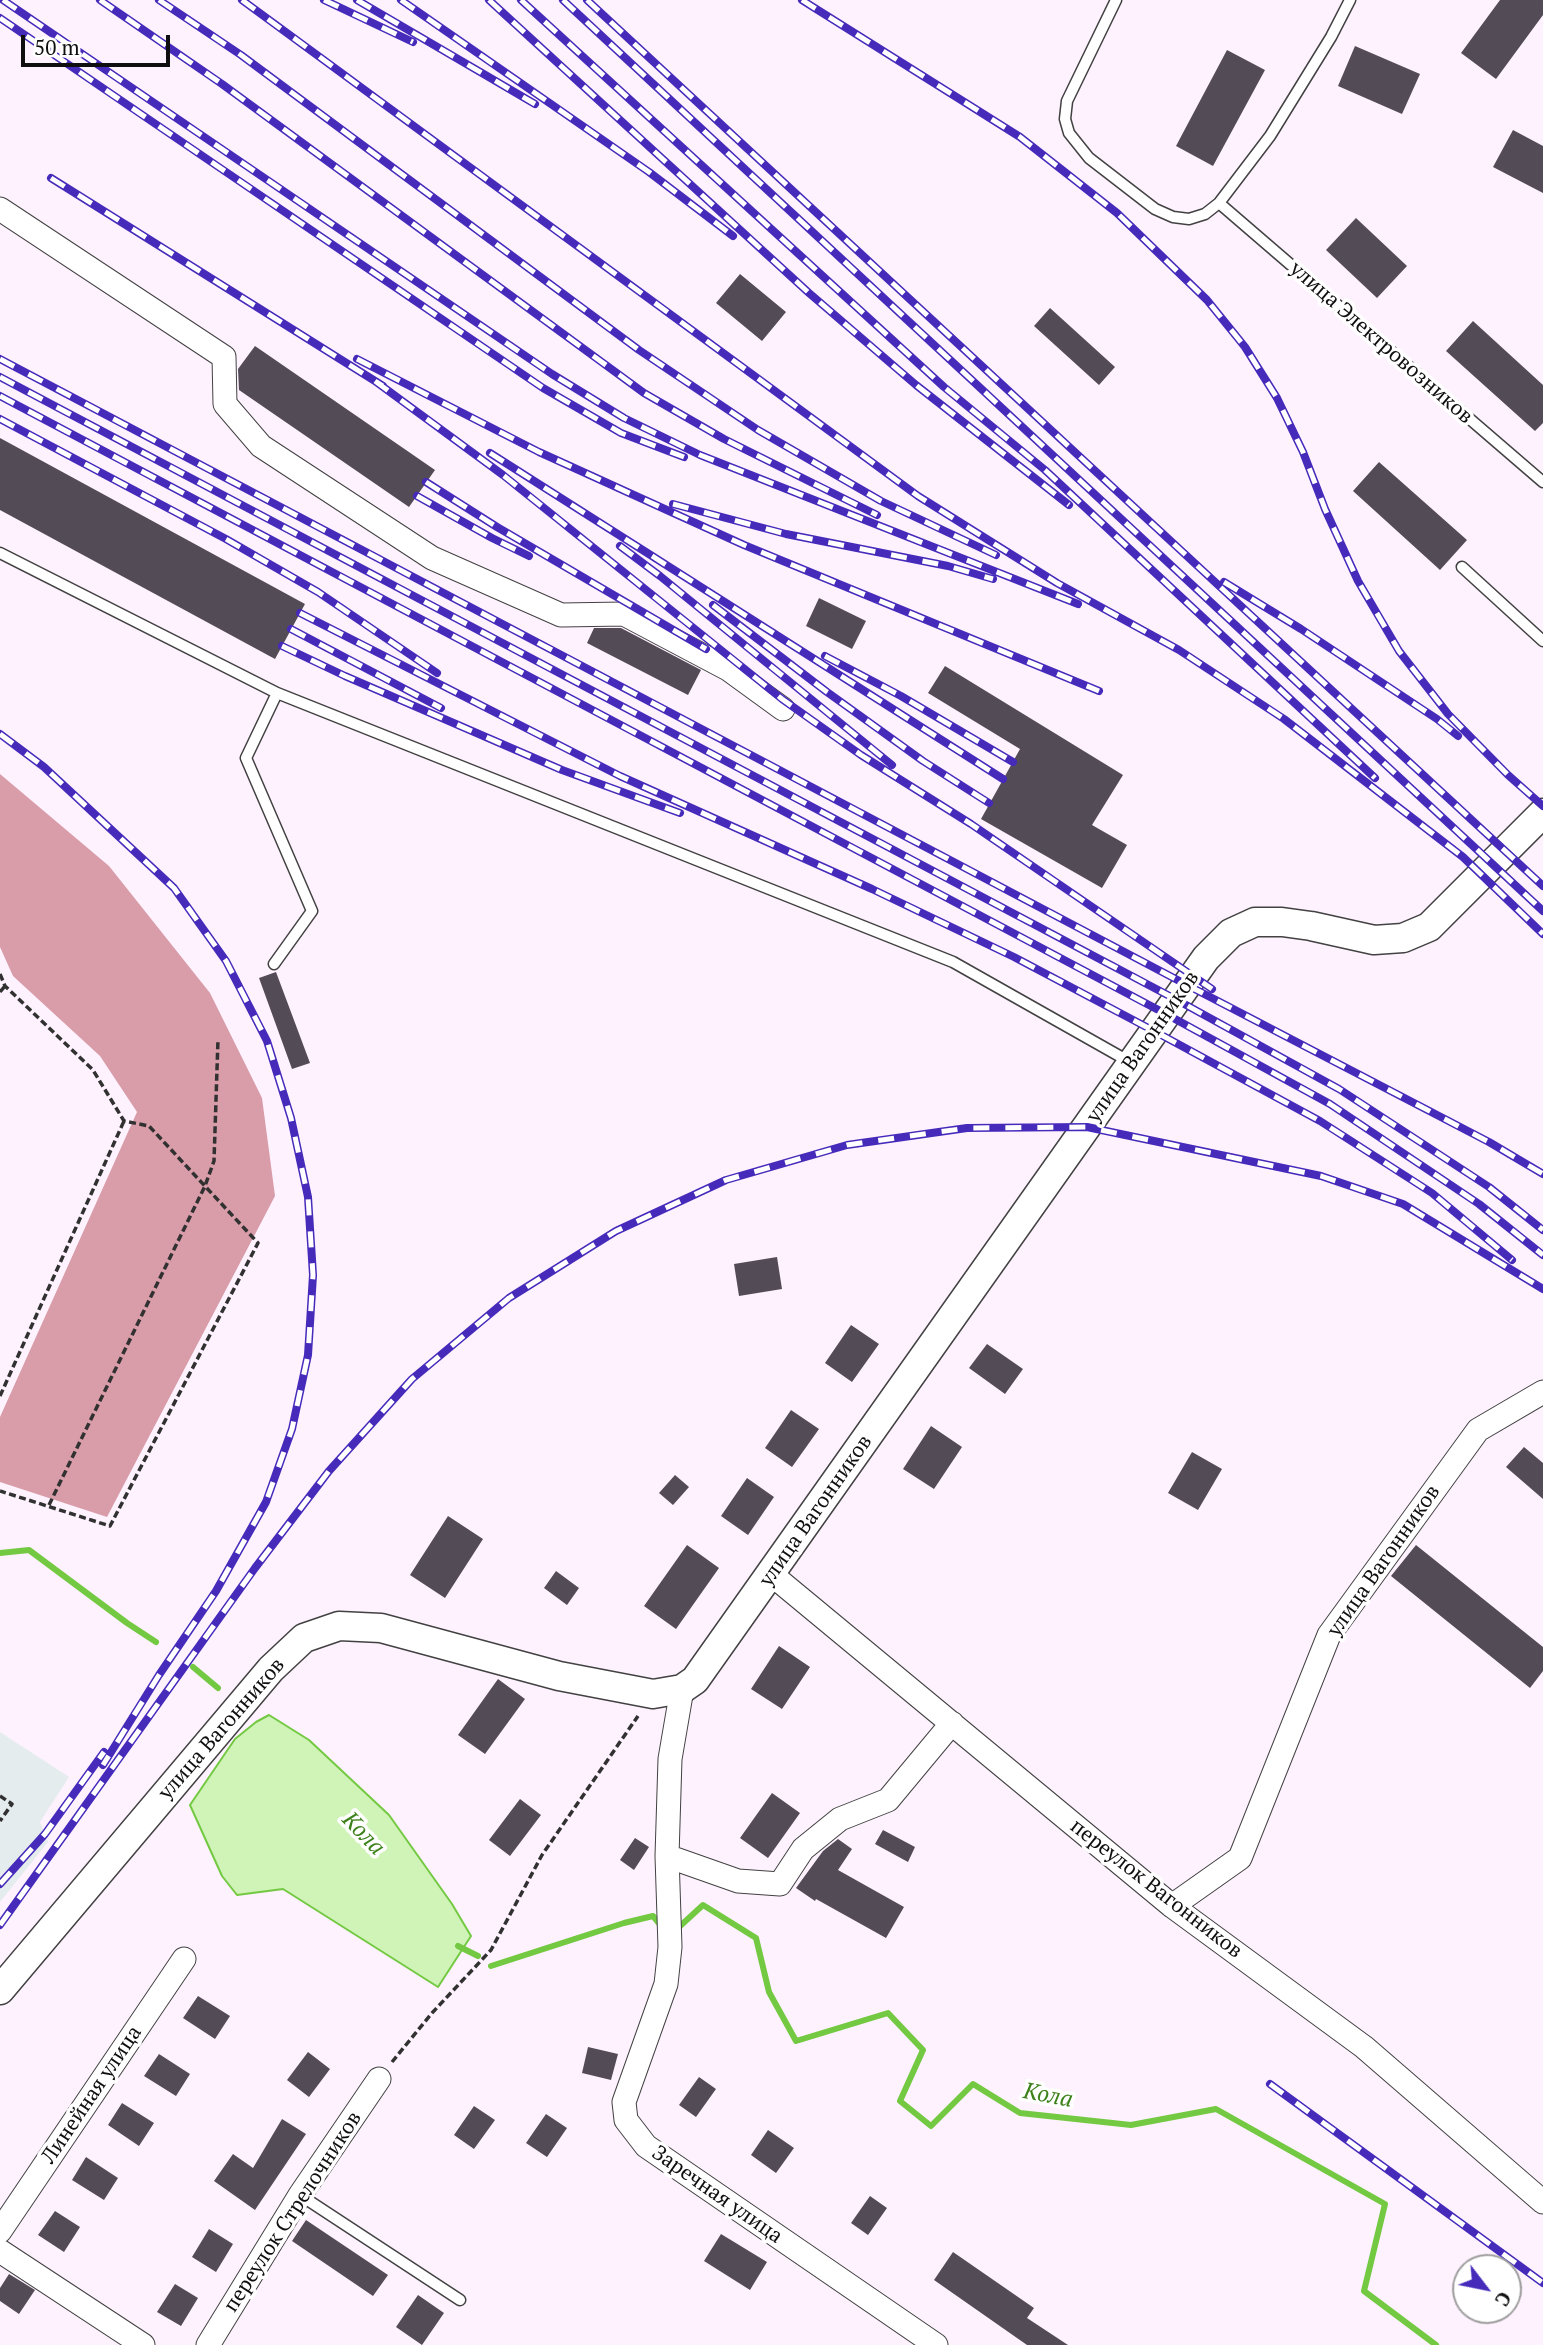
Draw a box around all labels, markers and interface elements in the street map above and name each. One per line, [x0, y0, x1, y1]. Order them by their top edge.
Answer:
scale bar [24, 21, 173, 65]
text: 50 m [34, 33, 80, 61]
street label: улица Электровозников [1284, 257, 1478, 429]
street label: улица Вагонников [1081, 966, 1205, 1128]
street label: улица Вагонников [754, 1430, 878, 1592]
street label: улица Вагонников [1322, 1480, 1446, 1642]
street label: улица Вагонников [154, 1653, 290, 1805]
water label: Кола [336, 1807, 390, 1861]
street label: переулок Вагонников [1065, 1814, 1247, 1964]
street label: Линейная улица [37, 2021, 147, 2169]
water label: Кола [1021, 2078, 1075, 2114]
street label: переулок Стрелочников [219, 2107, 367, 2317]
street label: Заречная улица [647, 2141, 787, 2249]
north arrow [1452, 2254, 1522, 2324]
text: С [1490, 2287, 1517, 2311]

